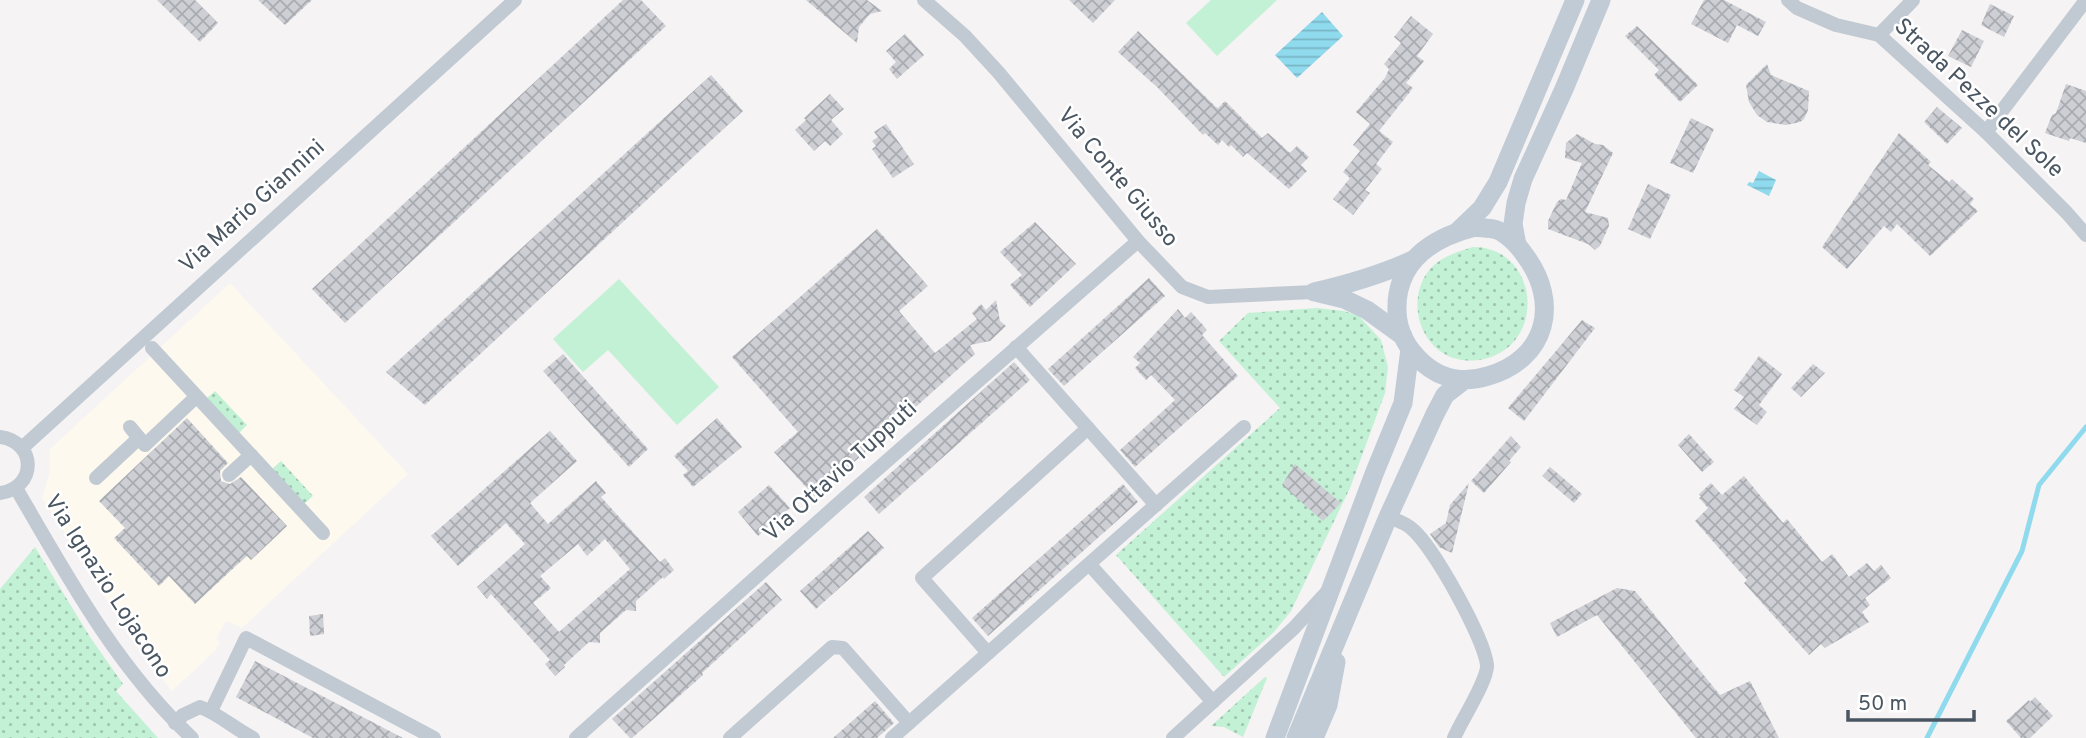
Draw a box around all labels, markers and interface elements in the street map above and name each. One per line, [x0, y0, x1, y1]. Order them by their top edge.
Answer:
street label: Strada Pezze del Sole [1887, 13, 2069, 185]
street label: Via Conte Giusso [1050, 102, 1184, 254]
street label: Via Mario Giannini [174, 134, 332, 280]
street label: Via Ottavio Tupputi [758, 395, 924, 549]
street label: Via Ignazio Lojacono [37, 490, 177, 684]
scale bar [1848, 678, 1974, 722]
text: 50 m [1858, 691, 1907, 718]

